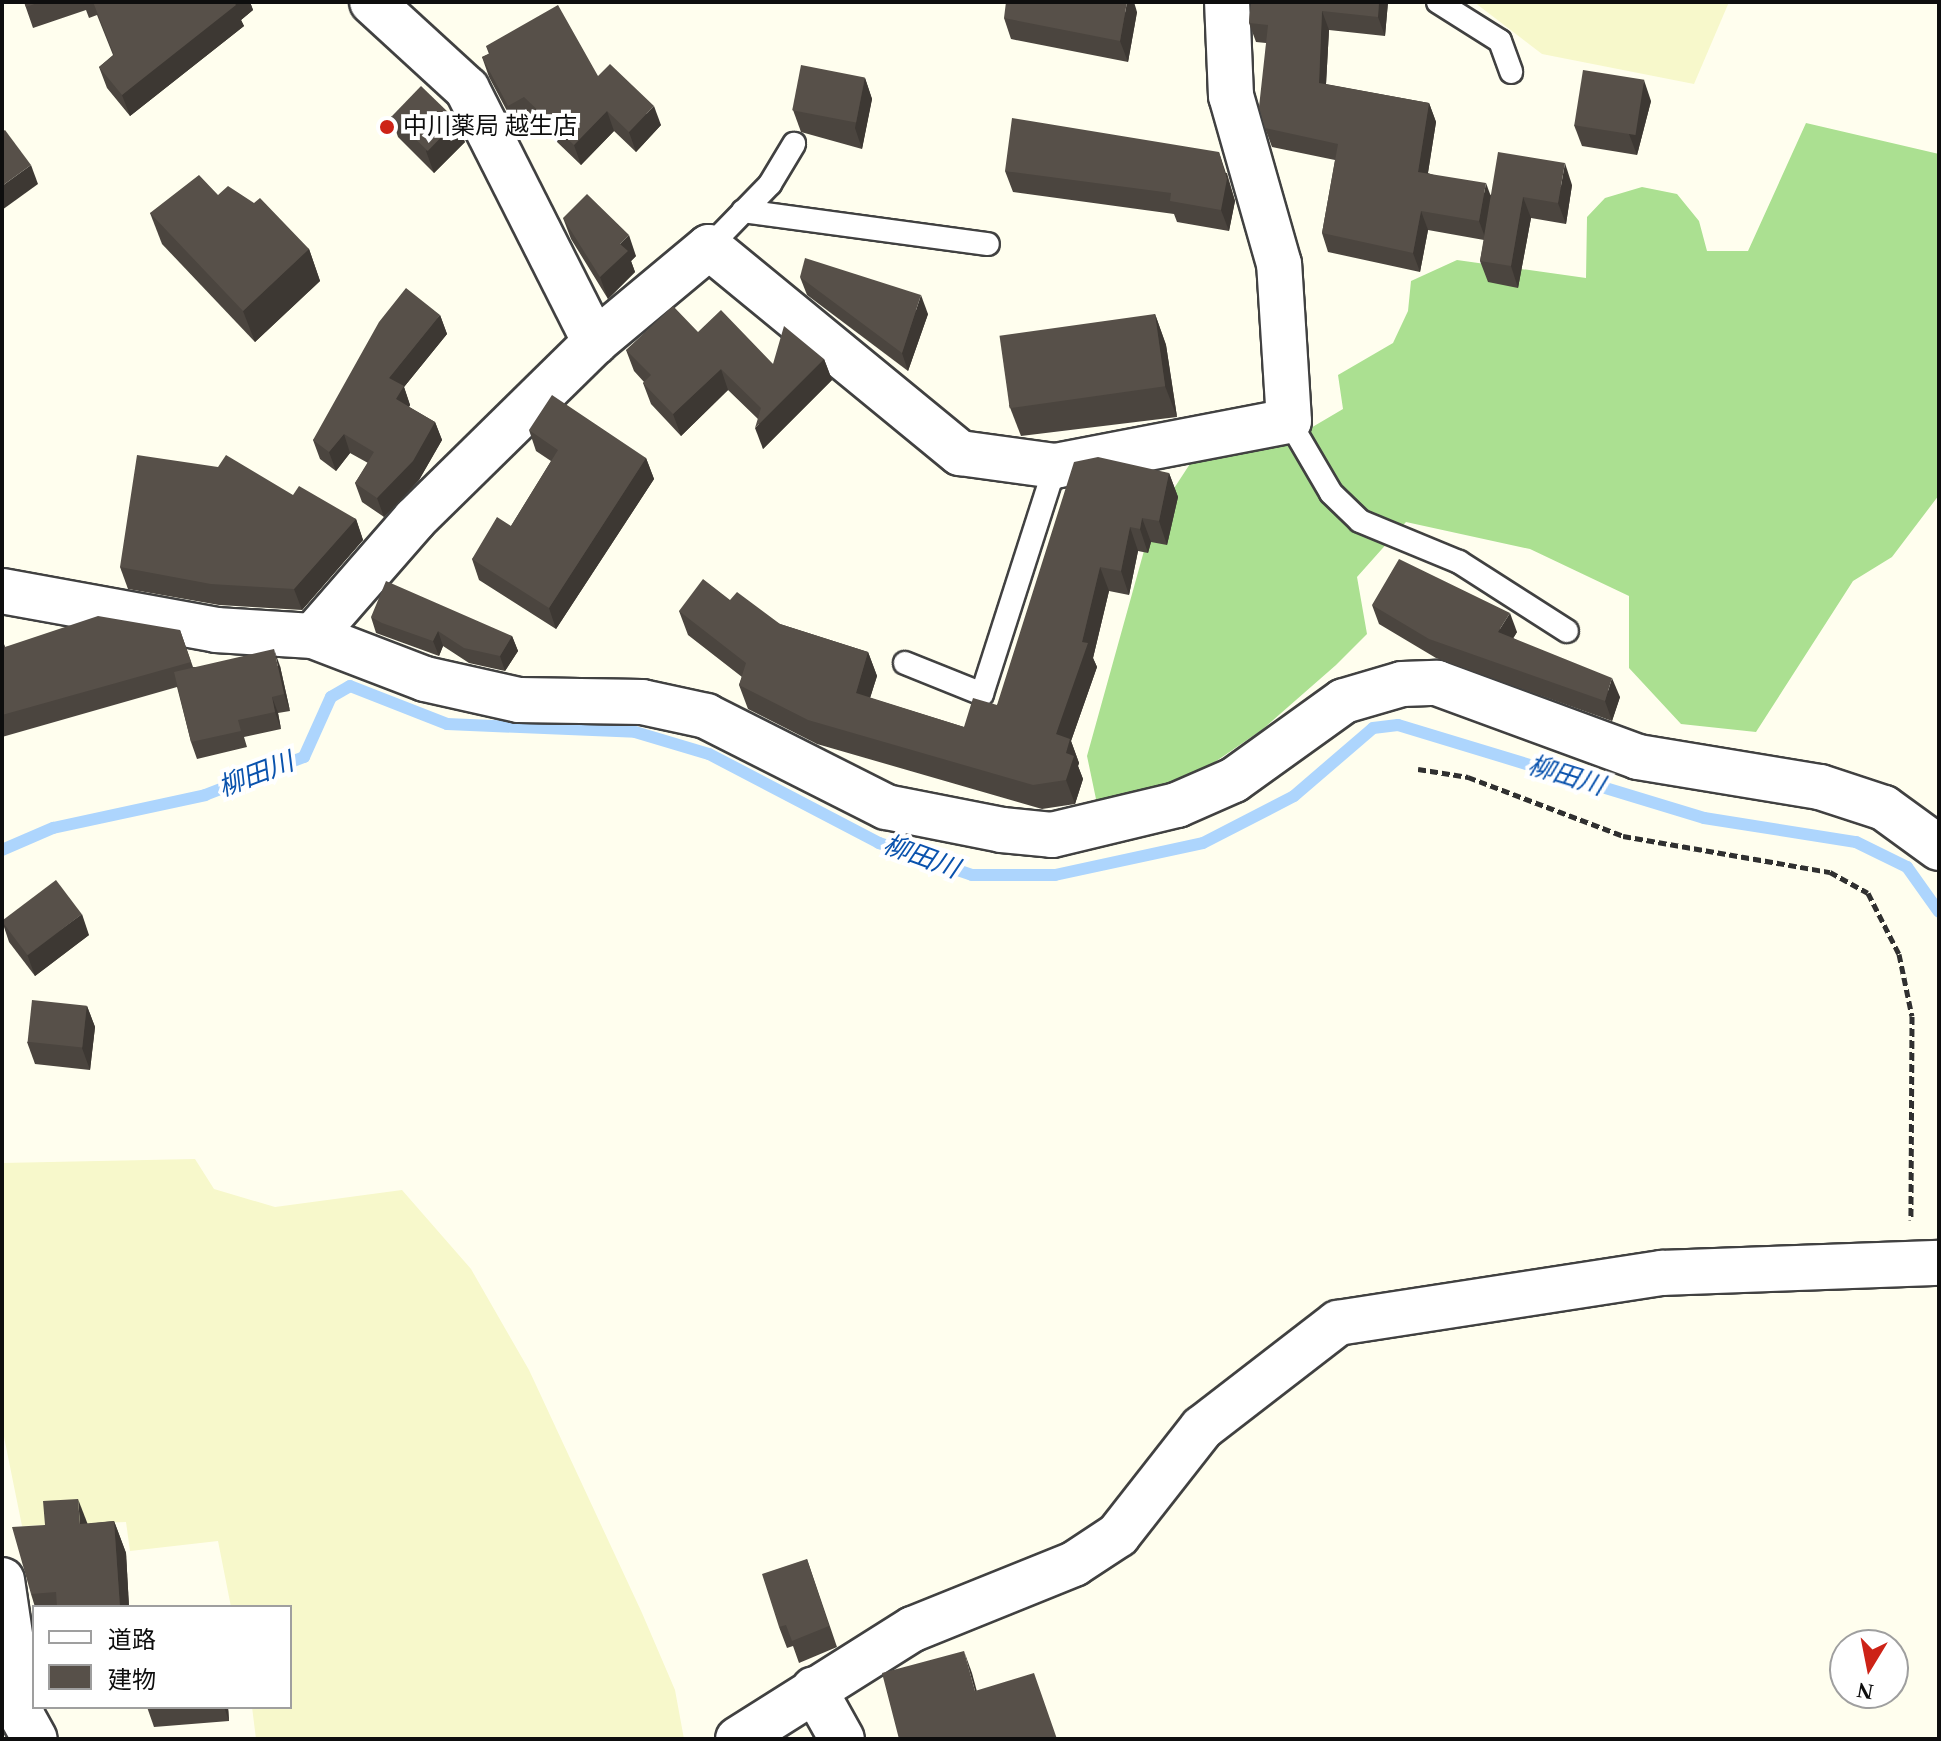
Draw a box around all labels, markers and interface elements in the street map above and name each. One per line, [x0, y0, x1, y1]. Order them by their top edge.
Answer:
place label: 中川薬局 越生店 [403, 113, 577, 141]
marker: 中川薬局 越生店 [378, 118, 396, 136]
water label: 柳田川 [214, 746, 298, 804]
water label: 柳田川 [1524, 750, 1608, 802]
water label: 柳田川 [879, 829, 963, 885]
legend [32, 1605, 292, 1709]
text: 道路 [108, 1627, 156, 1653]
north arrow [1829, 1629, 1909, 1709]
text: 建物 [108, 1667, 156, 1693]
text: N [1855, 1677, 1875, 1705]

